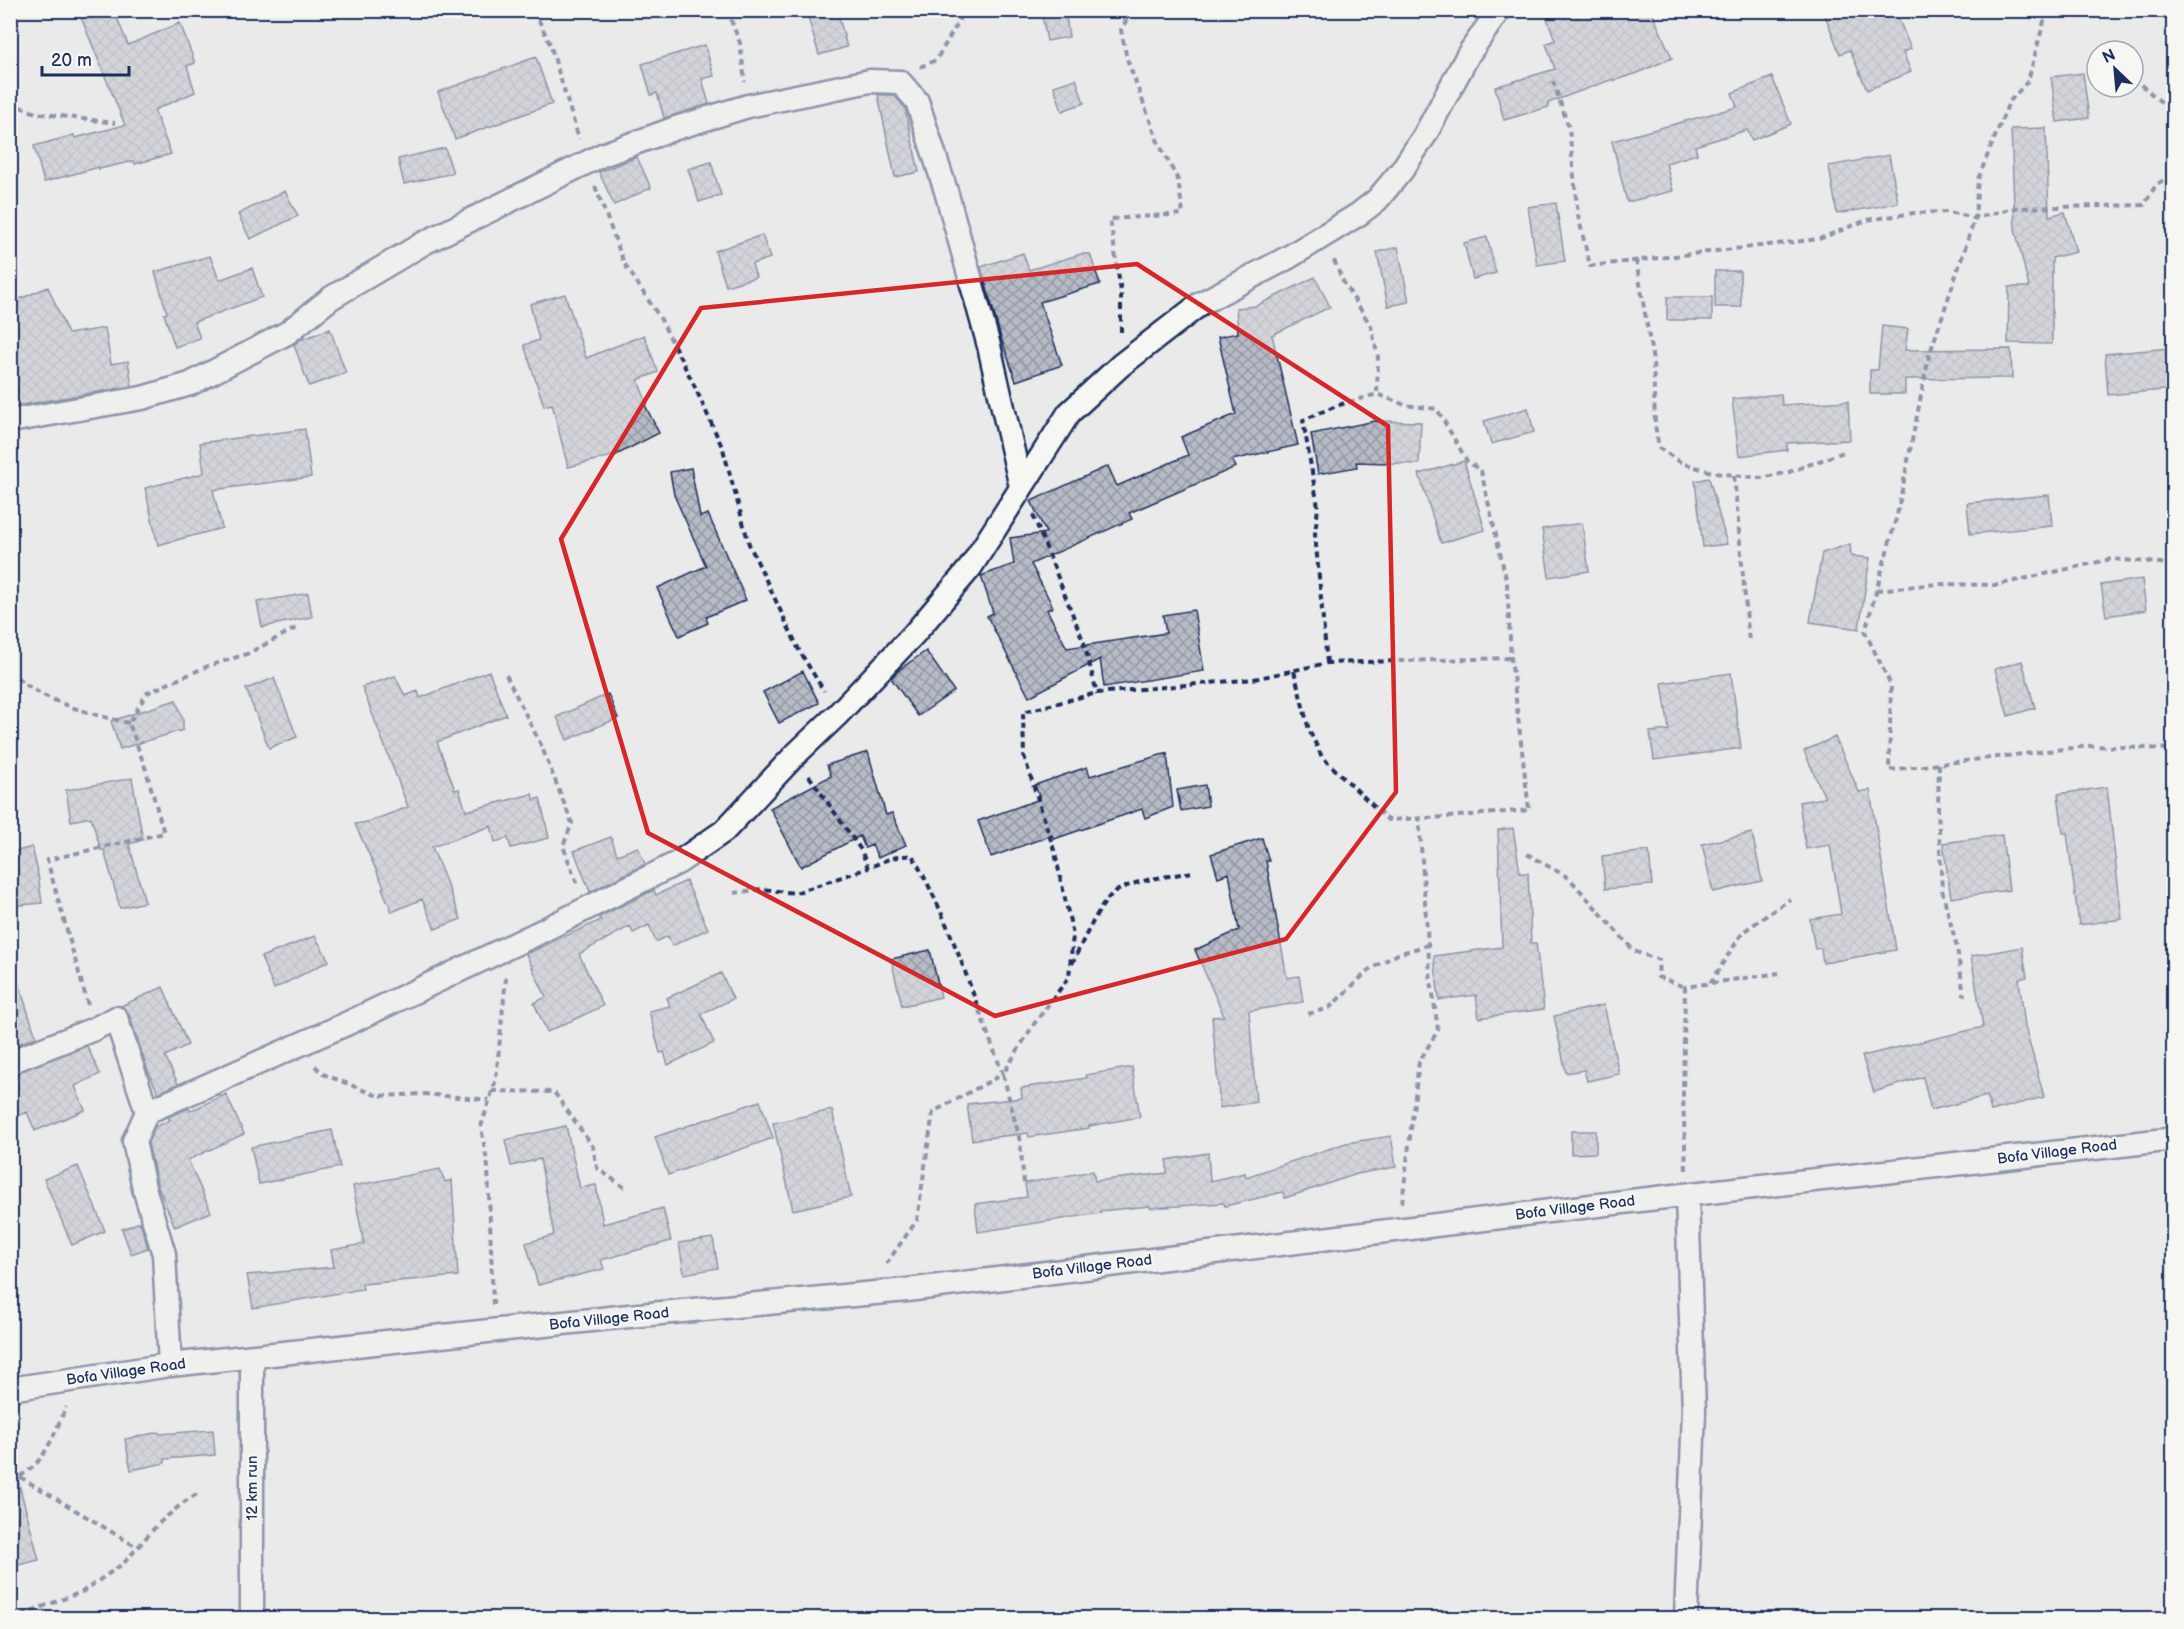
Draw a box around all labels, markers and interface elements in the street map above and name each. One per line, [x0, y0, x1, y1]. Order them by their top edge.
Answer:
scale bar [42, 39, 129, 77]
north arrow [2085, 39, 2145, 99]
text: N [2100, 46, 2119, 68]
text: 20 m [51, 50, 92, 71]
street label: Bofa Village Road [1996, 1135, 2118, 1169]
street label: Bofa Village Road [1514, 1191, 1636, 1225]
street label: Bofa Village Road [1031, 1250, 1153, 1284]
street label: Bofa Village Road [548, 1303, 670, 1335]
street label: Bofa Village Road [65, 1354, 187, 1390]
street label: 12 km run [243, 1456, 262, 1520]

